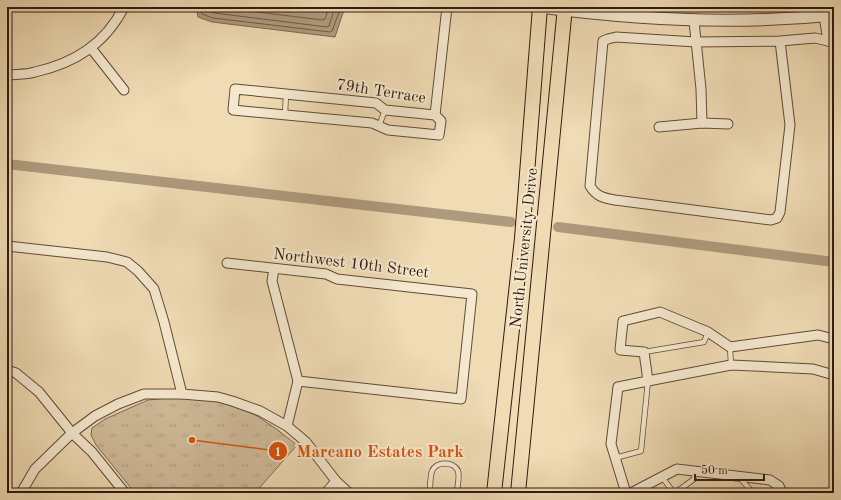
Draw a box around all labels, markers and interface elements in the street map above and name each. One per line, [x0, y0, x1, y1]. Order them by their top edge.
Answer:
street label: 79th Terrace [335, 77, 427, 107]
street label: North University Drive [509, 167, 541, 329]
street label: Northwest 10th Street [272, 246, 430, 282]
callout: Marcano Estates Park [268, 437, 471, 466]
text: Marcano Estates Park [296, 444, 464, 461]
text: 1 [275, 447, 281, 459]
scale bar [695, 456, 764, 482]
text: 50 m [701, 464, 728, 477]

